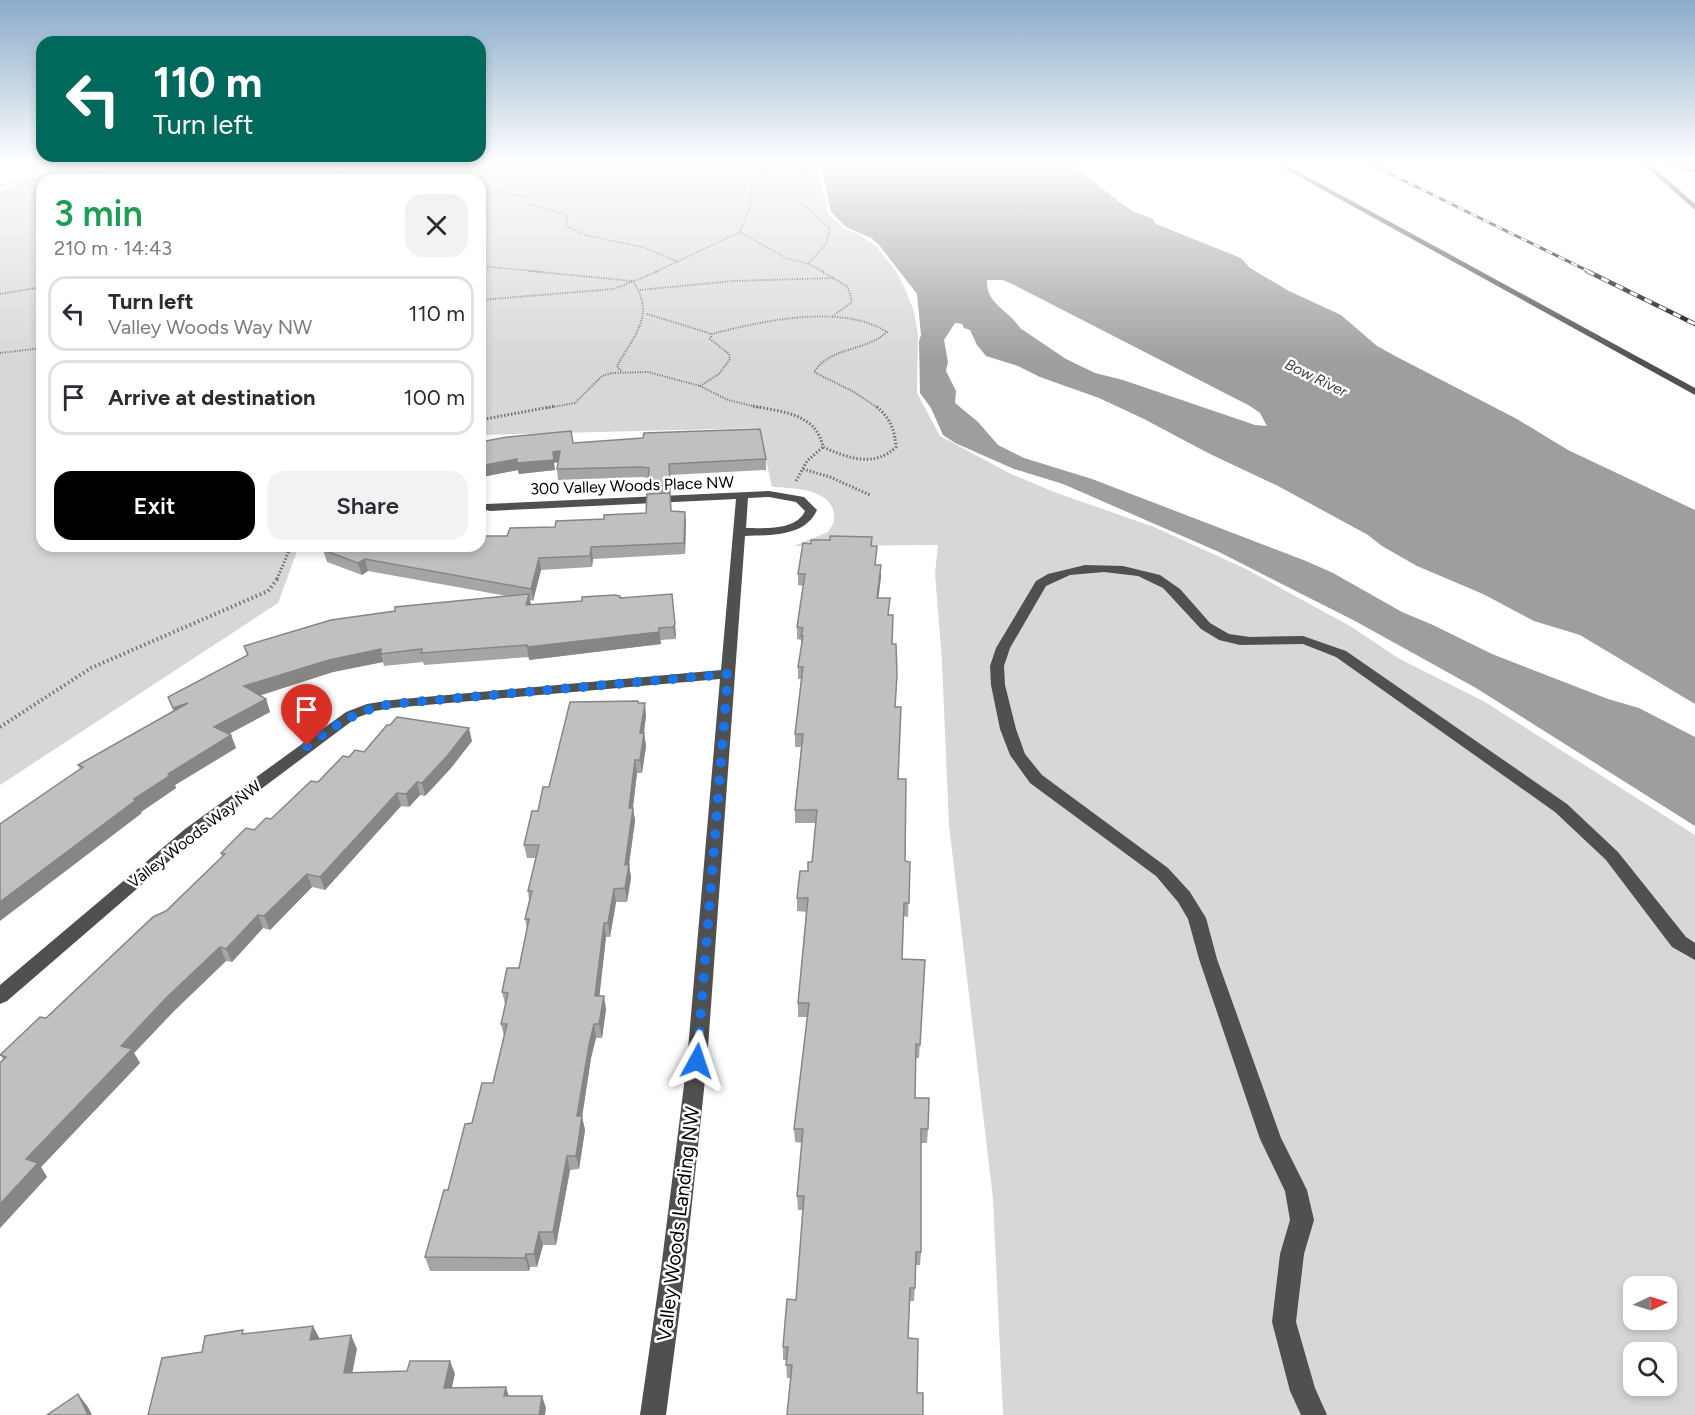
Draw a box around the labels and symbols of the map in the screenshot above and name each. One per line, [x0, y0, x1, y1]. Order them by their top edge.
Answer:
water label: Bow River [1282, 355, 1351, 401]
street label: 300 Valley Woods Place NW [530, 472, 735, 499]
pin [281, 684, 332, 746]
street label: Valley Woods Way NW [124, 776, 265, 892]
position arrow [665, 1029, 729, 1093]
street label: Valley Woods Landing NW [652, 1105, 704, 1343]
north arrow [1623, 1276, 1677, 1330]

